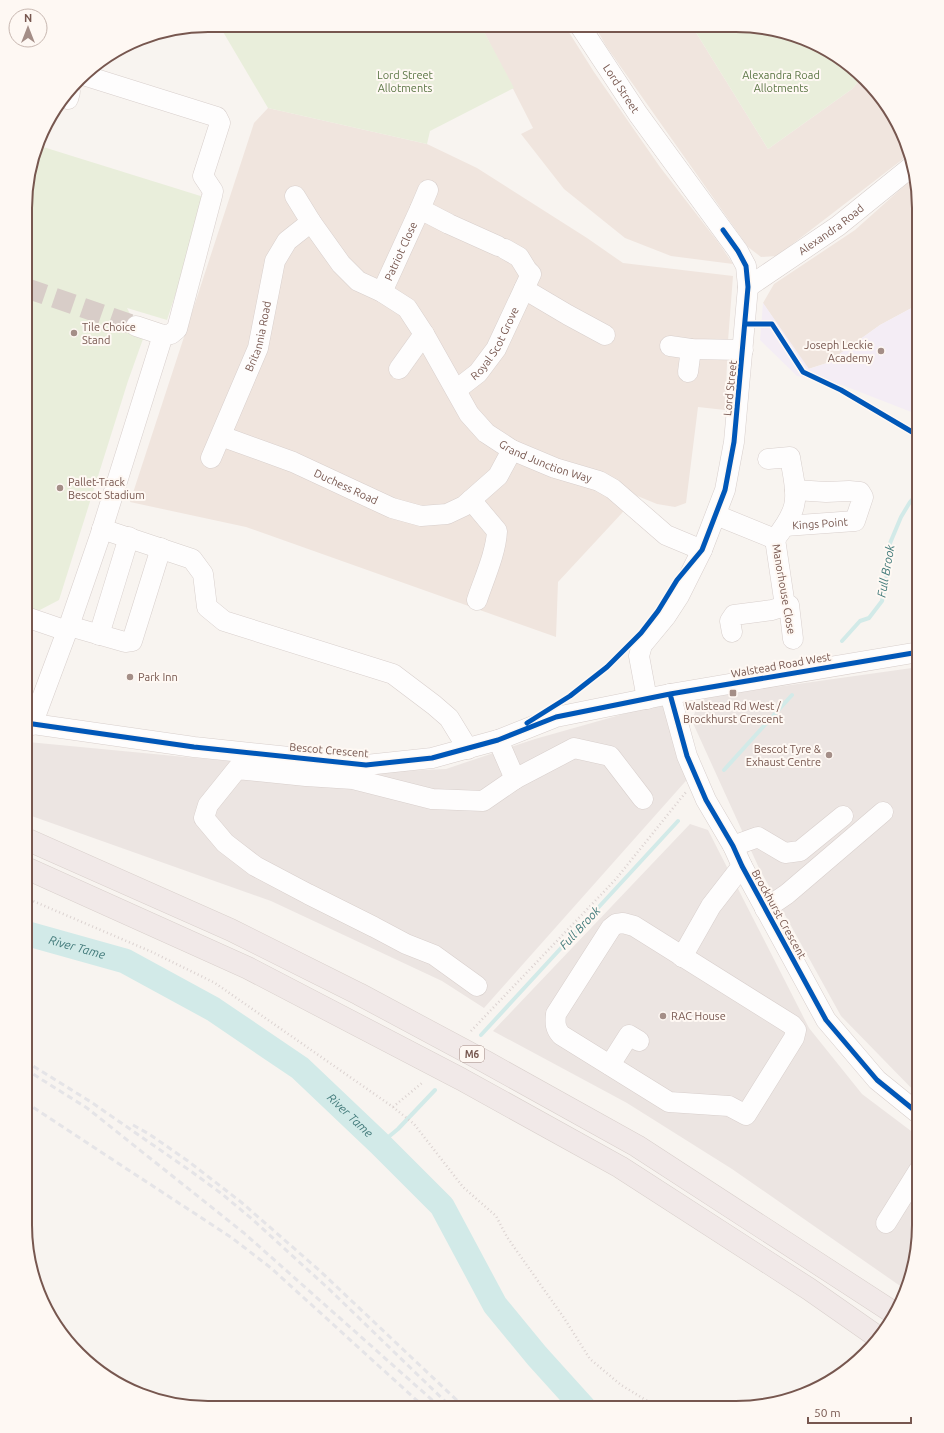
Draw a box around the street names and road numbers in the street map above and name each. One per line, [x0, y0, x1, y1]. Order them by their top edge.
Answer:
street label: Lord Street [601, 62, 642, 116]
street label: Alexandra Road [796, 202, 866, 257]
street label: Patriot Close [382, 220, 419, 282]
street label: Britannia Road [243, 300, 273, 373]
street label: Royal Scot Grove [469, 305, 521, 382]
street label: Lord Street [721, 359, 739, 416]
street label: Grand Junction Way [497, 437, 594, 485]
street label: Duchess Road [312, 467, 380, 507]
street label: Kings Point [792, 515, 849, 531]
street label: Manorhouse Close [770, 543, 798, 635]
street label: Walstead Road West [730, 650, 833, 680]
street label: Bescot Crescent [289, 741, 370, 760]
street label: Brockhurst Crescent [749, 867, 809, 961]
road number: M6 [460, 1046, 484, 1062]

